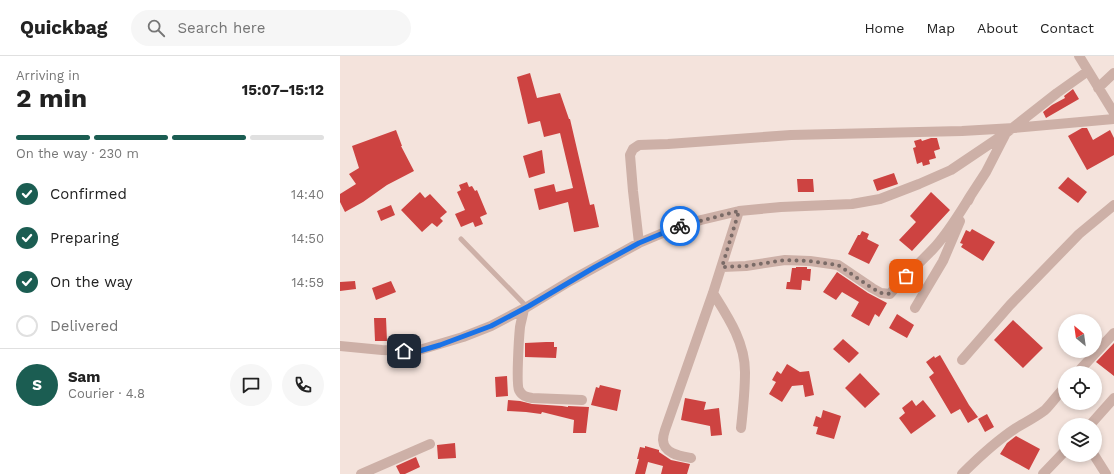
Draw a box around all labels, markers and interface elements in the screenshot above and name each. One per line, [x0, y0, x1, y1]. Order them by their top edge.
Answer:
search box [131, 10, 411, 46]
text: Quickbag [20, 16, 107, 39]
icon: search [145, 17, 167, 39]
text: Search here [177, 19, 265, 37]
text: Home [864, 20, 904, 36]
text: Map [926, 20, 955, 36]
text: About [977, 20, 1018, 36]
text: Contact [1040, 20, 1094, 36]
text: Arriving in [16, 68, 80, 83]
text: 15:07–15:12 [242, 81, 324, 99]
text: 2 min [16, 83, 87, 113]
text: On the way · 230 m [16, 146, 139, 161]
icon: check [16, 183, 38, 205]
text: Confirmed [50, 185, 127, 203]
text: 14:40 [291, 187, 324, 202]
courier [660, 206, 700, 246]
icon: bike [669, 215, 691, 237]
icon: check [16, 227, 38, 249]
text: Preparing [50, 229, 119, 247]
text: 14:50 [291, 231, 324, 246]
pin [889, 259, 923, 293]
icon: bag [895, 265, 917, 287]
icon: check [16, 271, 38, 293]
text: On the way [50, 273, 132, 291]
text: 14:59 [292, 275, 324, 290]
north arrow [1058, 314, 1102, 358]
map controls [1058, 314, 1102, 462]
text: Delivered [50, 317, 118, 335]
pin [387, 334, 421, 368]
icon: home [393, 340, 415, 362]
button: chat [230, 364, 272, 406]
button: phone [282, 364, 324, 406]
button: locate [1058, 366, 1102, 410]
text: Sam [68, 368, 100, 386]
text: S [32, 376, 42, 394]
text: Courier · 4.8 [68, 386, 145, 401]
button: layers [1058, 418, 1102, 462]

